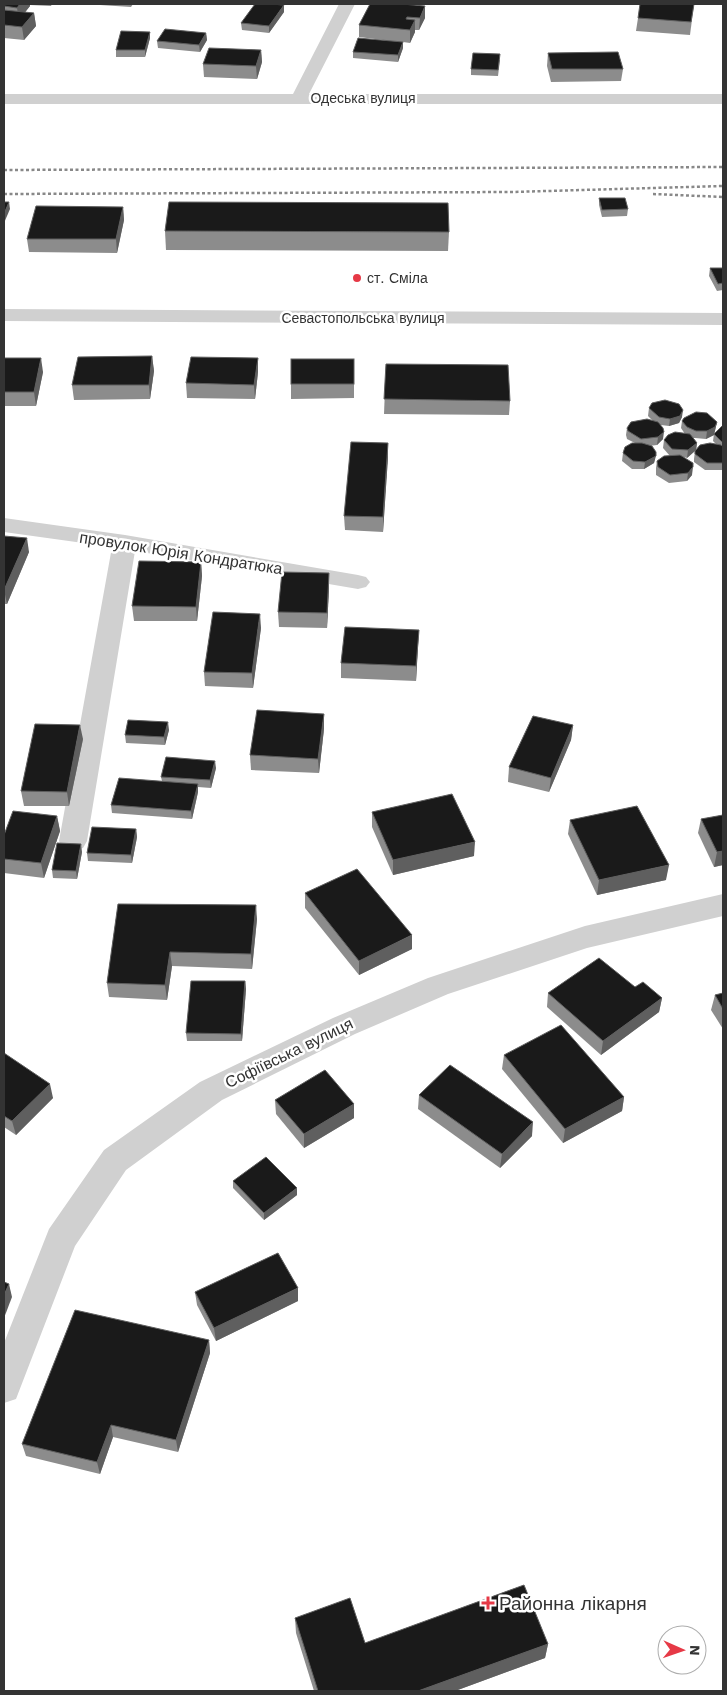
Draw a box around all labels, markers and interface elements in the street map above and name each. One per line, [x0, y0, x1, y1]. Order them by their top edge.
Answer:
street label: Одеська вулиця [310, 90, 416, 106]
place label: ст. Сміла [367, 270, 428, 286]
marker: ст. Сміла [351, 272, 363, 284]
street label: Севастопольська вулиця [281, 310, 445, 326]
street label: провулок Юрія Кондратюка [78, 528, 284, 578]
street label: Софіївська вулиця [222, 1014, 356, 1092]
place label: Районна лікарня [499, 1592, 647, 1615]
marker: Районна лікарня [481, 1596, 495, 1610]
north arrow [657, 1625, 707, 1675]
text: N [687, 1645, 703, 1656]

